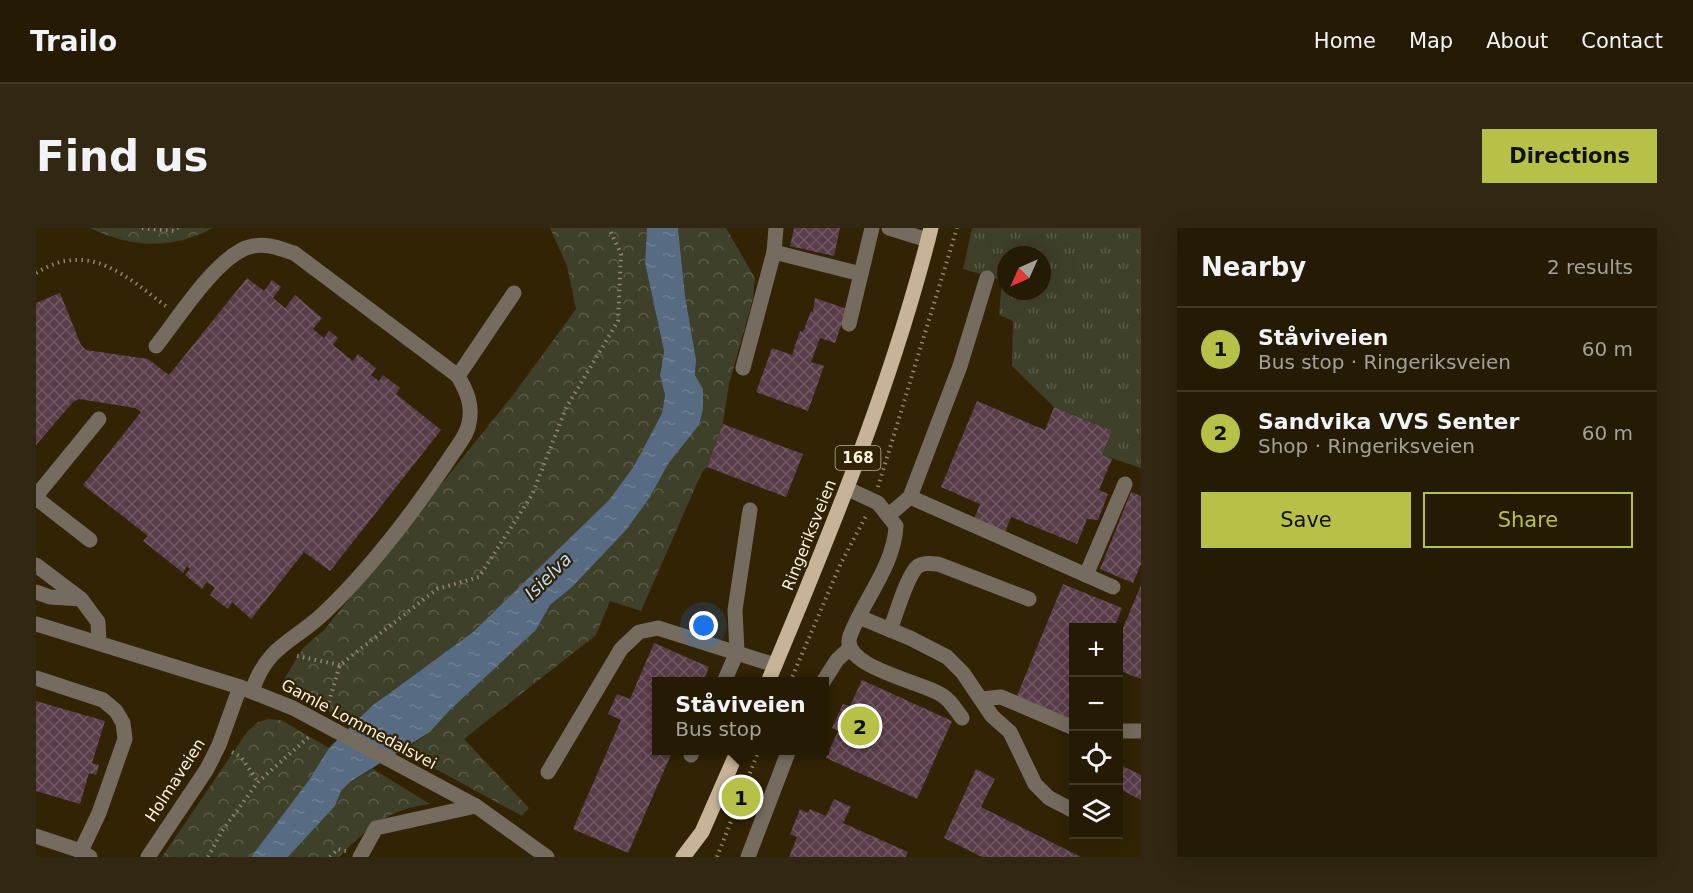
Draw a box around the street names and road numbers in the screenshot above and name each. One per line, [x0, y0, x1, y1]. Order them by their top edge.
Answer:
road number: 168 [836, 446, 880, 470]
street label: Ringeriksveien [778, 477, 840, 593]
street label: Gamle Lommedalsvei [278, 675, 440, 773]
street label: Holmaveien [141, 735, 209, 825]

